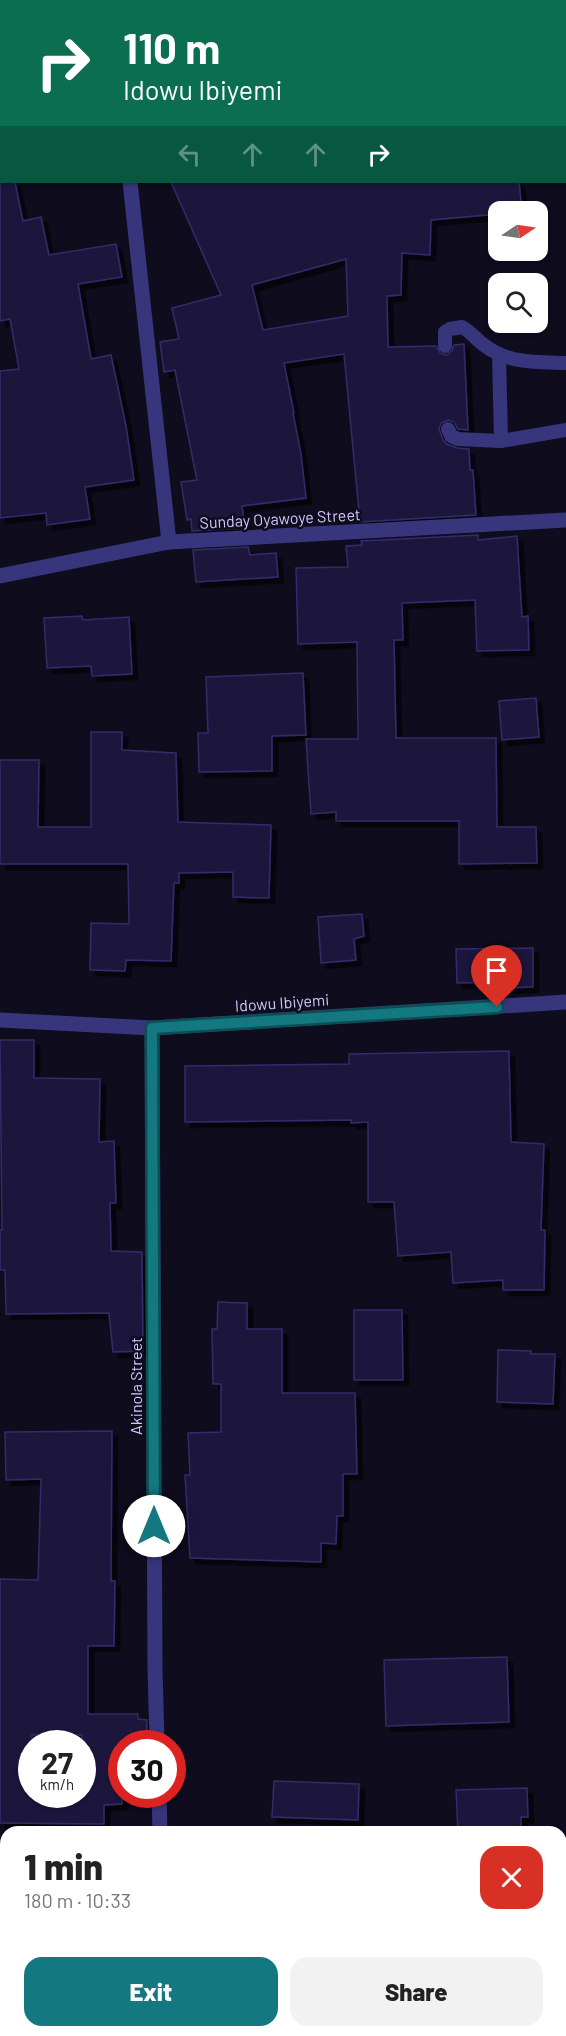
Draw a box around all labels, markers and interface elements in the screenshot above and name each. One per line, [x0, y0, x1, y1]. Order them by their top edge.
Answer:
text: 110 m [123, 22, 220, 72]
icon: right [24, 24, 102, 102]
text: Idowu Ibiyemi [123, 73, 282, 105]
icon: left [173, 138, 206, 171]
icon: ahead [236, 138, 269, 171]
icon: ahead [299, 138, 332, 171]
icon: right [362, 138, 395, 171]
north arrow [488, 201, 548, 261]
map controls [488, 201, 548, 333]
button: search [488, 273, 548, 333]
street label: Sunday Oyawoye Street [199, 504, 361, 532]
pin [471, 945, 522, 1007]
icon: arrive [480, 954, 513, 987]
street label: Idowu Ibiyemi [234, 989, 330, 1015]
street label: Akinola Street [126, 1337, 145, 1435]
position arrow [122, 1494, 186, 1558]
speed limit sign: 30 [108, 1730, 186, 1808]
text: 27 [41, 1744, 73, 1780]
text: km/h [40, 1775, 74, 1793]
text: 1 min [24, 1844, 103, 1887]
button: close [480, 1846, 543, 1909]
text: 180 m · 10:33 [24, 1888, 131, 1912]
button: Exit [24, 1957, 278, 2026]
button: Share [290, 1957, 543, 2026]

